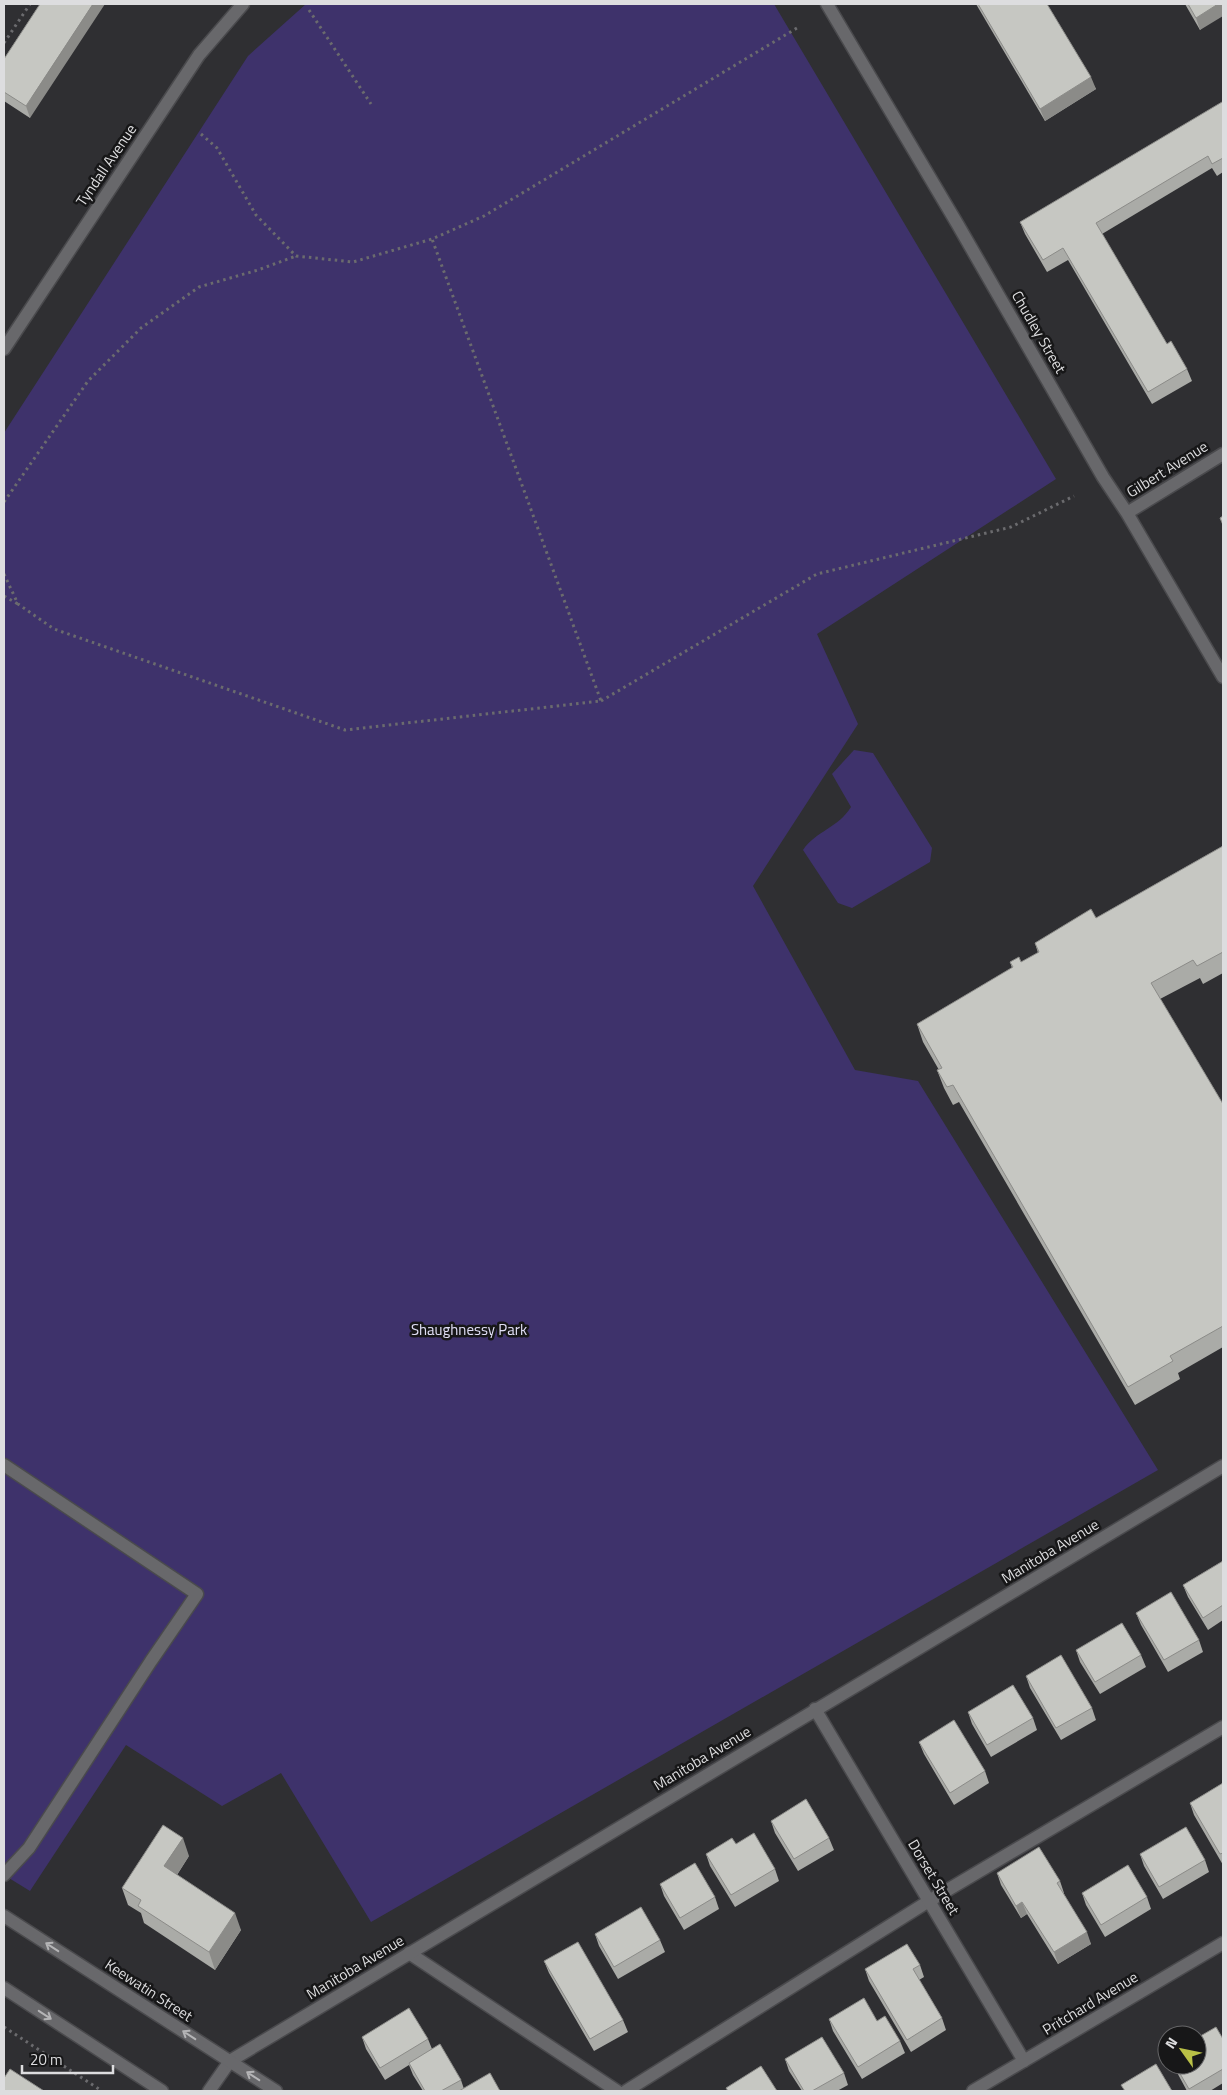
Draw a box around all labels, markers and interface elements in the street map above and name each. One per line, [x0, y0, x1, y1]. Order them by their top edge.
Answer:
street label: Tyndall Avenue [70, 119, 142, 211]
street label: Chudley Street [1006, 286, 1072, 378]
street label: Gilbert Avenue [1122, 435, 1212, 503]
park label: Shaughnessy Park [411, 1318, 527, 1341]
street label: Manitoba Avenue [997, 1513, 1103, 1589]
street label: Manitoba Avenue [649, 1720, 755, 1796]
street label: Dorset Street [902, 1835, 966, 1920]
street label: Manitoba Avenue [302, 1929, 408, 2005]
one-way arrow [45, 1941, 59, 1952]
street label: Keewatin Street [100, 1953, 198, 2027]
street label: Pritchard Avenue [1038, 1965, 1142, 2041]
one-way arrow [37, 2010, 51, 2020]
north arrow [1157, 2025, 1207, 2075]
one-way arrow [182, 2030, 196, 2040]
text: N [1159, 2033, 1182, 2052]
scale bar [22, 2042, 114, 2074]
text: 20 m [30, 2048, 63, 2071]
one-way arrow [246, 2071, 260, 2081]

